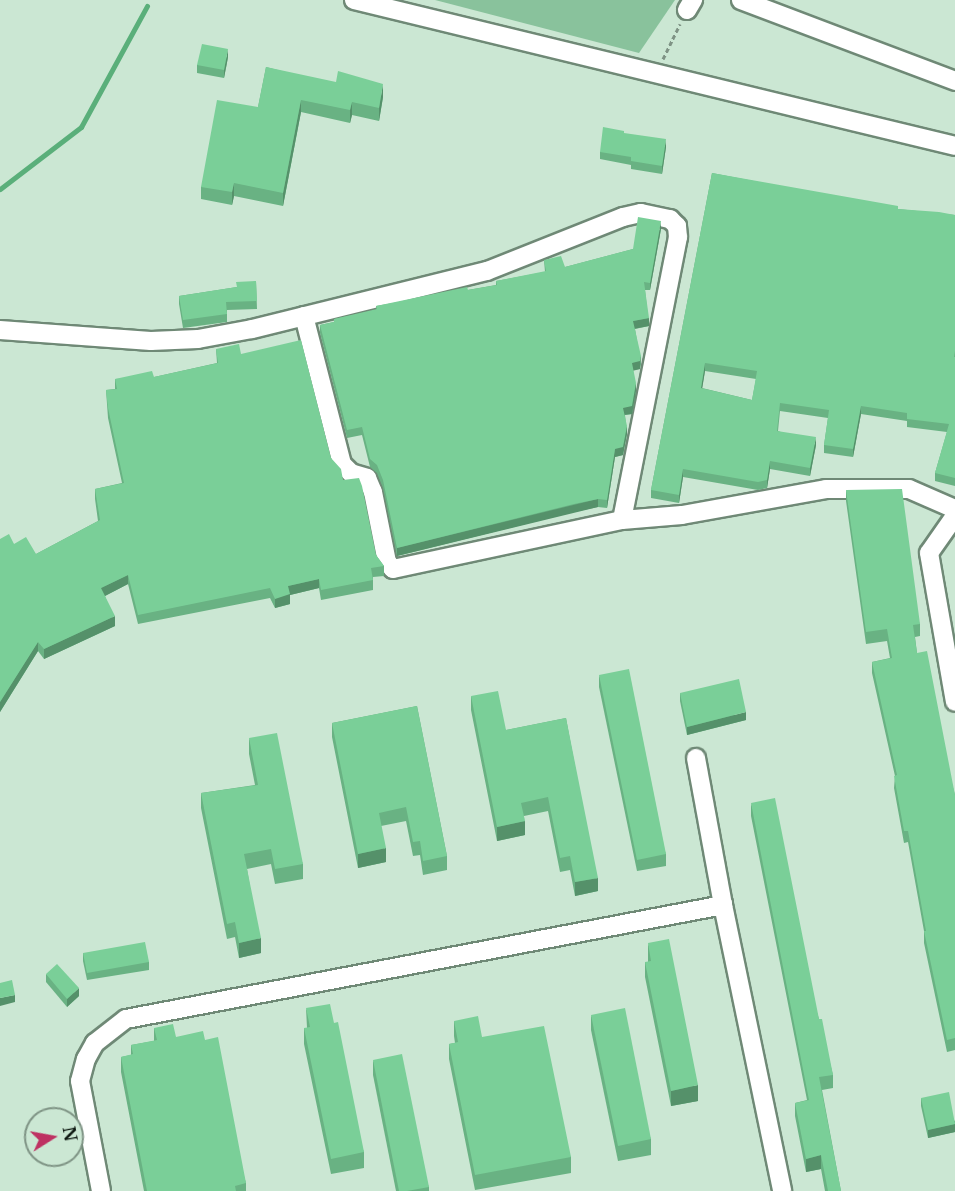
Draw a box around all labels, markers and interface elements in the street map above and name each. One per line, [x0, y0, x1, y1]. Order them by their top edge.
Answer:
north arrow [24, 1107, 84, 1167]
text: N [58, 1125, 81, 1143]

